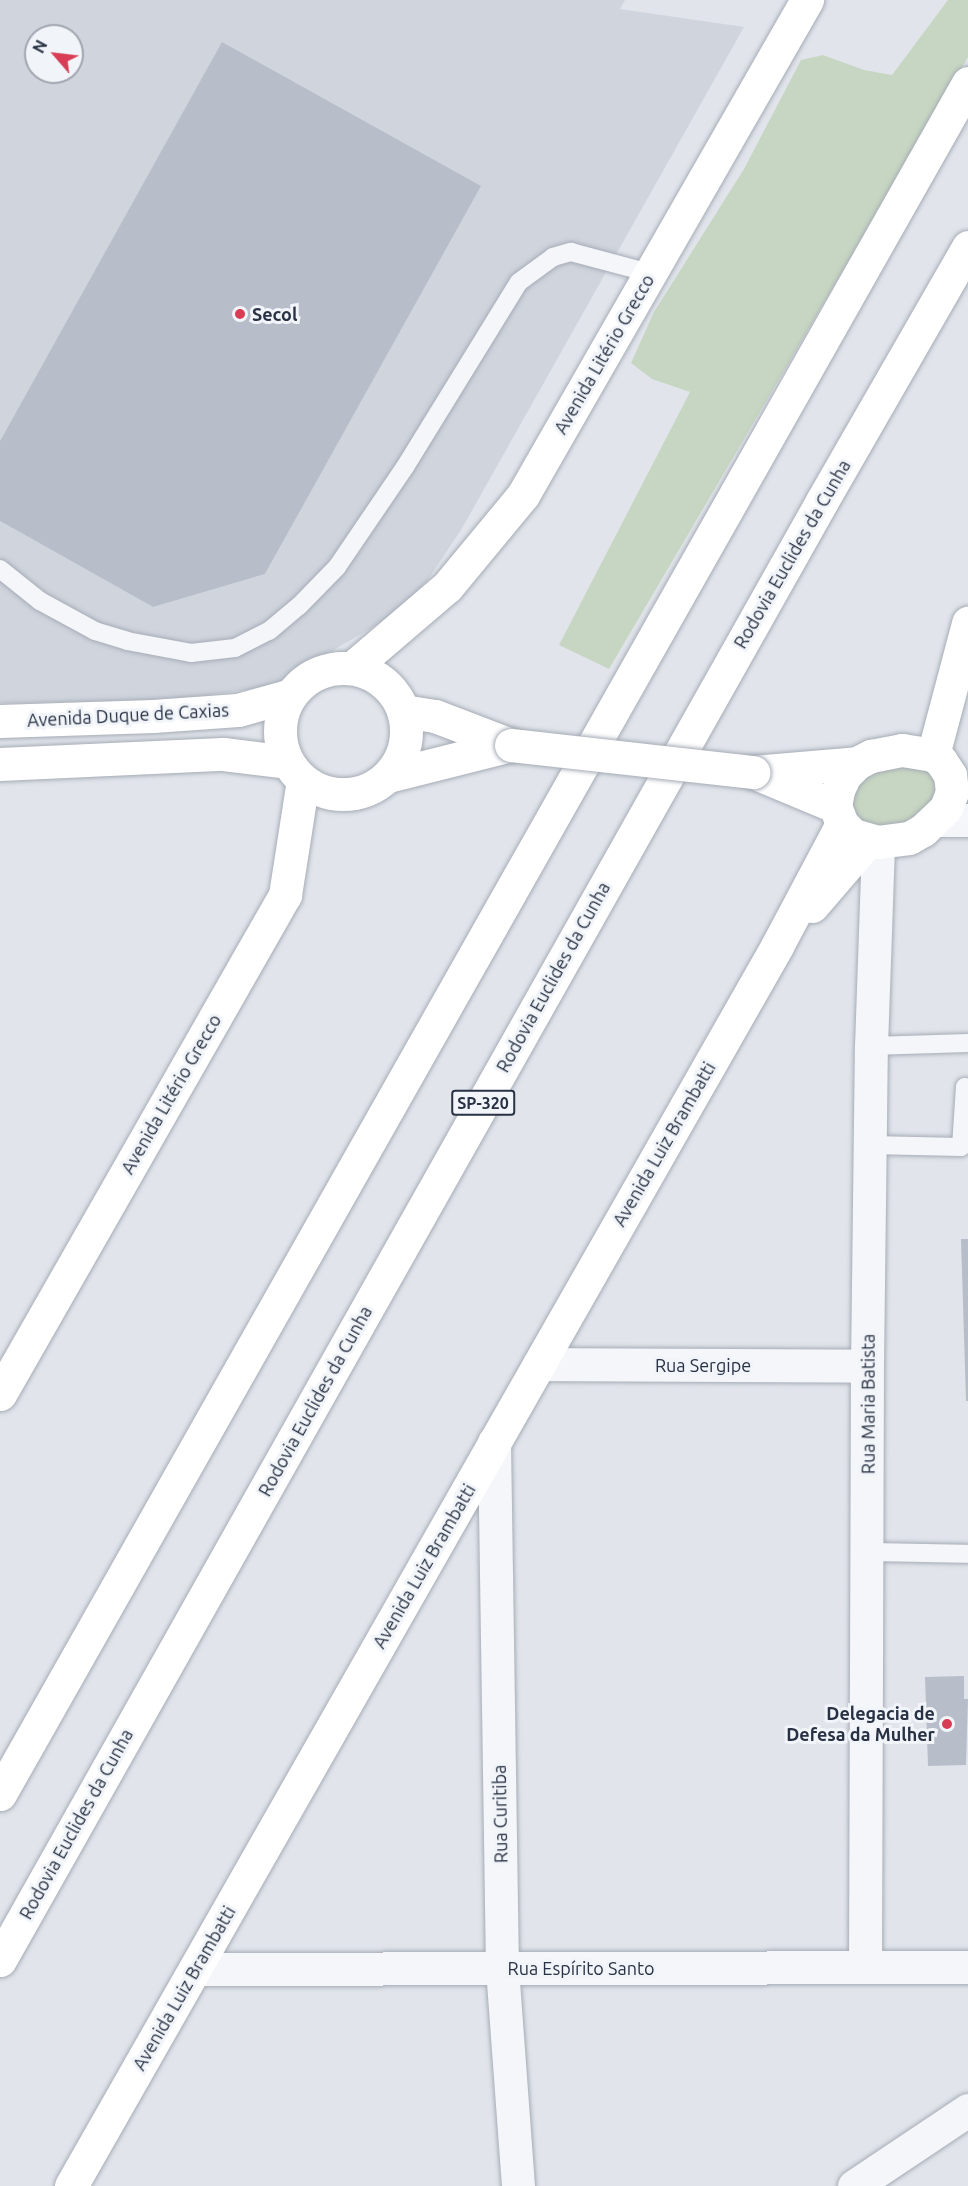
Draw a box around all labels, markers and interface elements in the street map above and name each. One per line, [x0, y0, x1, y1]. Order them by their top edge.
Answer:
north arrow [24, 24, 84, 84]
text: N [29, 37, 51, 56]
street label: Avenida Litério Grecco [549, 270, 659, 438]
place label: Secol [252, 303, 297, 325]
marker: Secol [233, 307, 247, 321]
street label: Rodovia Euclides da Cunha [729, 456, 855, 652]
street label: Avenida Duque de Caxias [27, 699, 229, 731]
street label: Rodovia Euclides da Cunha [492, 878, 614, 1076]
street label: Avenida Litério Grecco [116, 1010, 226, 1178]
street label: Avenida Luiz Brambatti [608, 1058, 720, 1230]
road number: SP-320 [450, 1090, 516, 1116]
street label: Rodovia Euclides da Cunha [254, 1302, 376, 1500]
street label: Rua Maria Batista [857, 1334, 879, 1474]
street label: Rua Sergipe [655, 1354, 751, 1376]
street label: Avenida Luiz Brambatti [368, 1480, 480, 1652]
place label: Delegacia de Defesa da Mulher [786, 1703, 935, 1746]
marker: Delegacia de Defesa da Mulher [940, 1717, 954, 1731]
street label: Rodovia Euclides da Cunha [15, 1725, 137, 1923]
street label: Rua Curitiba [488, 1765, 512, 1863]
street label: Avenida Luiz Brambatti [128, 1902, 240, 2074]
street label: Rua Espírito Santo [507, 1957, 655, 1979]

